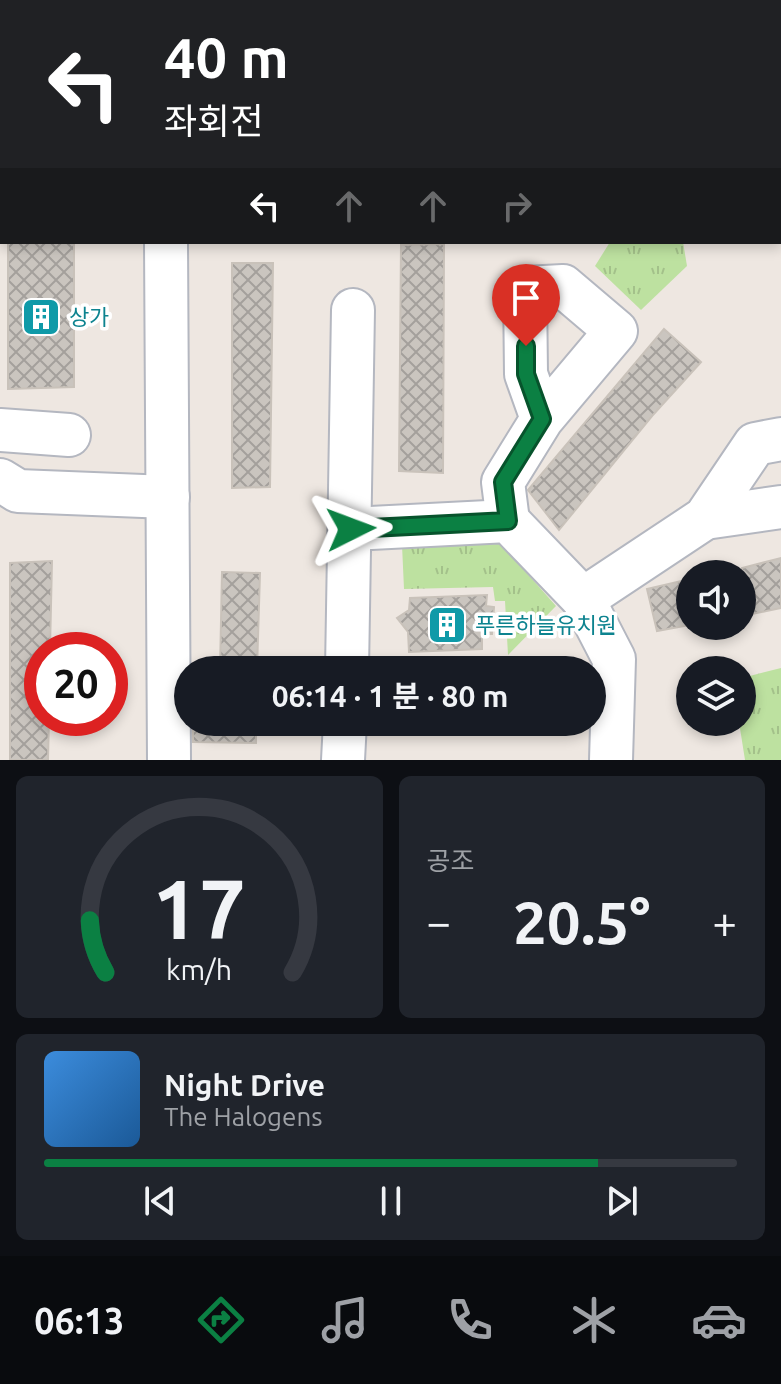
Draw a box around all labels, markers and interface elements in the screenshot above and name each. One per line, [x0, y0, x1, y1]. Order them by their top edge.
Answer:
text: 40 m [164, 26, 289, 89]
icon: left [32, 32, 136, 136]
text: 좌회전 [164, 100, 263, 141]
icon: left [243, 184, 287, 228]
icon: ahead [327, 184, 371, 228]
icon: ahead [411, 184, 455, 228]
icon: right [495, 184, 539, 228]
pin [492, 264, 560, 346]
icon: arrive [504, 276, 548, 320]
building icon: 상가 [20, 296, 62, 338]
place label: 상가 [69, 304, 109, 329]
position arrow [309, 487, 393, 571]
map controls [676, 560, 756, 736]
button: sound [676, 560, 756, 640]
building icon: 푸른하늘유치원 [426, 604, 468, 646]
place label: 푸른하늘유치원 [475, 612, 617, 637]
speed limit sign: 20 [24, 632, 128, 736]
button: layers [676, 656, 756, 736]
text: 06:14 · 1 분 · 80 m [272, 679, 508, 713]
text: 공조 [427, 846, 474, 875]
text: 17 [152, 861, 246, 955]
text: 20.5° [513, 888, 650, 955]
text: − [427, 897, 451, 946]
text: + [712, 897, 737, 946]
text: km/h [166, 953, 232, 985]
text: Night Drive [164, 1068, 325, 1102]
text: The Halogens [164, 1102, 323, 1131]
icon: previous [138, 1179, 182, 1223]
icon: pause [369, 1179, 413, 1223]
icon: next [600, 1179, 644, 1223]
icon: directions [193, 1292, 249, 1348]
icon: music [317, 1292, 373, 1348]
icon: phone [442, 1292, 498, 1348]
icon: climate [566, 1292, 622, 1348]
icon: car [691, 1292, 747, 1348]
text: 06:13 [34, 1300, 124, 1341]

